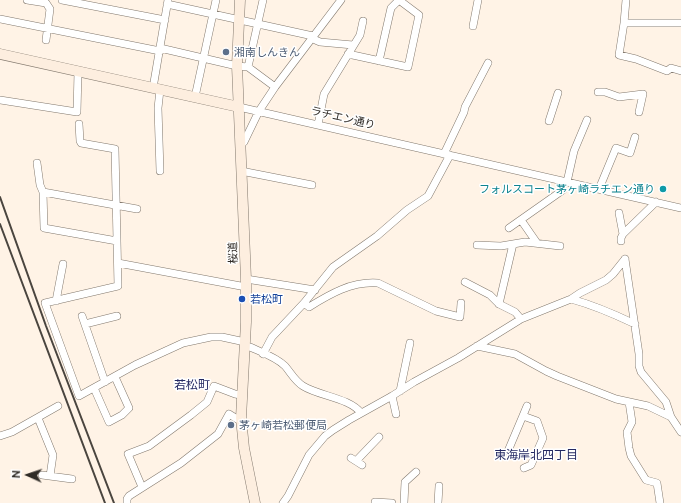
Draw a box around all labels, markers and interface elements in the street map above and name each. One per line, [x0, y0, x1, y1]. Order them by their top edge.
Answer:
place label: 湘南しんきん [234, 45, 300, 59]
marker: 湘南しんきん [221, 47, 231, 57]
street label: ラチエン通り [309, 104, 377, 132]
place label: フォルスコート茅ヶ崎ラチエン通り [479, 182, 655, 196]
marker: フォルスコート茅ヶ崎ラチエン通り [658, 184, 668, 194]
street label: 桜道 [226, 242, 240, 264]
place label: 若松町 [250, 292, 283, 306]
marker: 若松町 [237, 294, 247, 304]
district label: 若松町 [174, 378, 210, 392]
place label: 茅ヶ崎若松郵便局 [239, 418, 327, 432]
marker: 茅ヶ崎若松郵便局 [226, 420, 236, 430]
district label: 東海岸北四丁目 [494, 448, 578, 462]
north arrow [8, 455, 48, 495]
text: N [10, 470, 22, 479]

